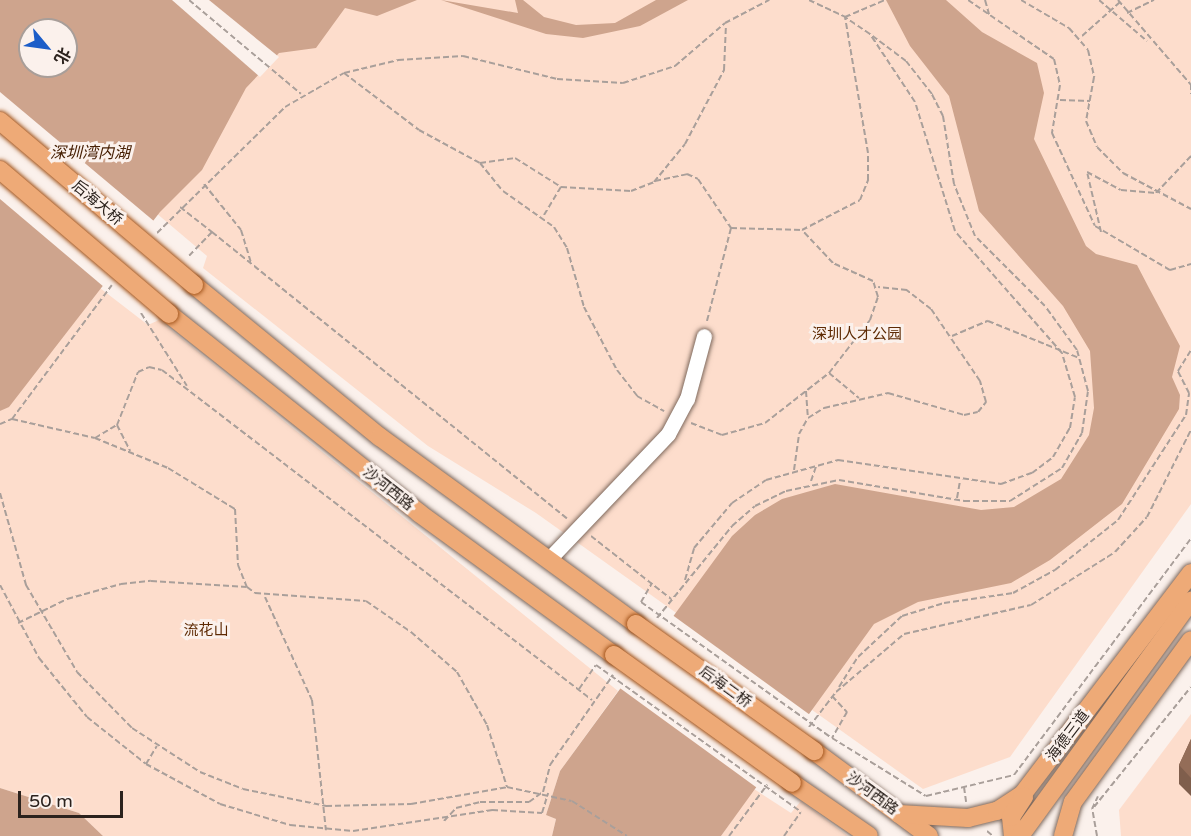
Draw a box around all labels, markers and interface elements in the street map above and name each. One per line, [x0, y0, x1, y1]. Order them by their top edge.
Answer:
north arrow [18, 18, 78, 78]
text: 北 [49, 44, 75, 68]
water label: 深圳湾内湖 [50, 143, 130, 163]
street label: 后海大桥 [68, 177, 126, 229]
park label: 深圳人才公园 [812, 326, 902, 344]
street label: 沙河西路 [359, 463, 417, 515]
park label: 流花山 [184, 622, 228, 640]
street label: 后海二桥 [695, 662, 755, 712]
street label: 海德三道 [1043, 707, 1093, 765]
street label: 沙河西路 [842, 769, 902, 819]
scale bar [21, 779, 126, 817]
text: 50 m [29, 790, 73, 812]

